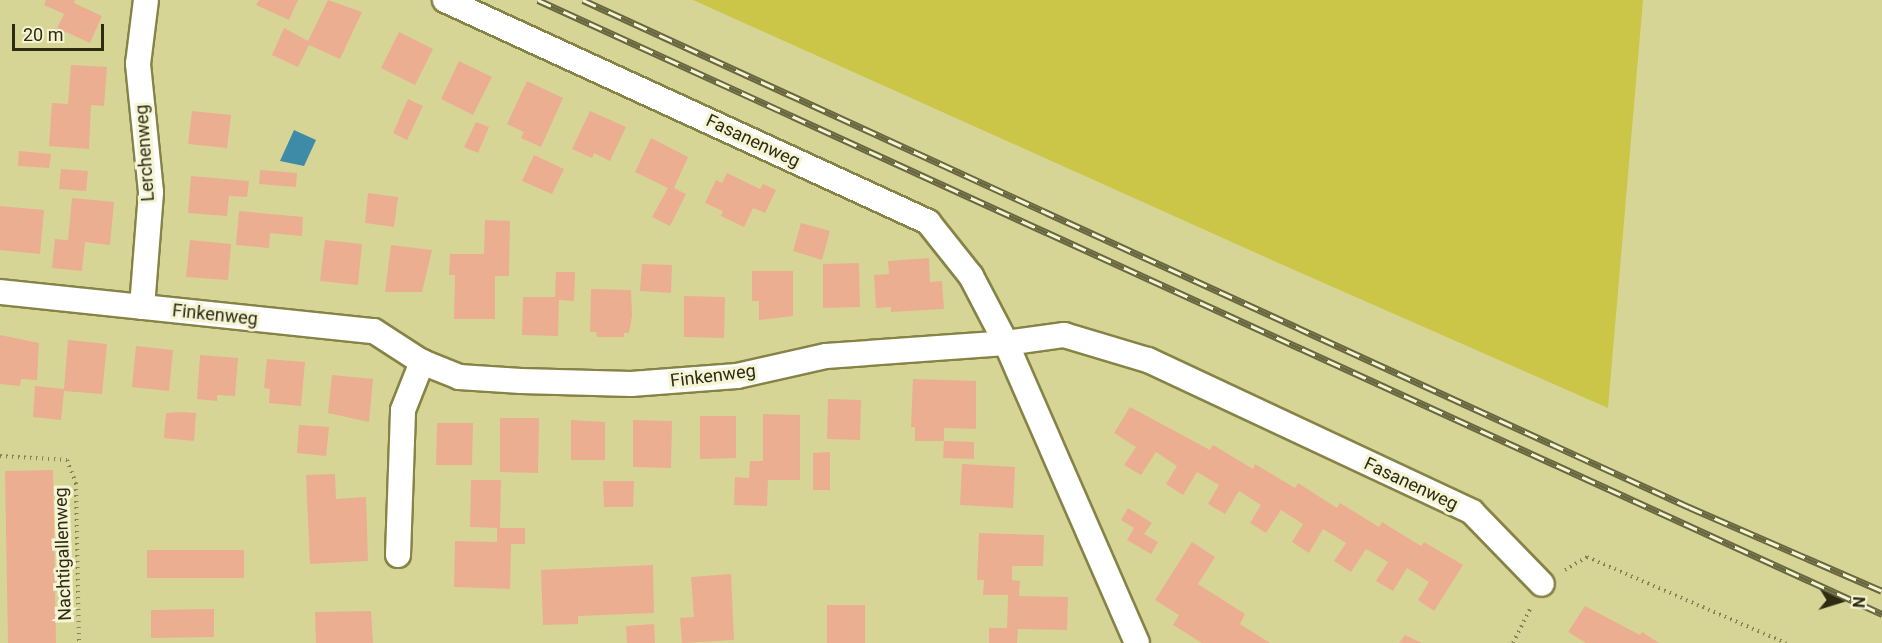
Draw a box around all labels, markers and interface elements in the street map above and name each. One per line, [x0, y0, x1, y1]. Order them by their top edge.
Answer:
scale bar [15, 12, 106, 50]
text: 20 m [23, 24, 63, 45]
street label: Lerchenweg [131, 104, 159, 202]
street label: Fasanenweg [703, 110, 803, 172]
street label: Finkenweg [171, 300, 259, 330]
street label: Finkenweg [669, 360, 757, 392]
street label: Fasanenweg [1361, 453, 1461, 515]
street label: Nachtigallenweg [50, 487, 76, 621]
north arrow [1810, 571, 1870, 631]
text: N [1849, 596, 1868, 609]

